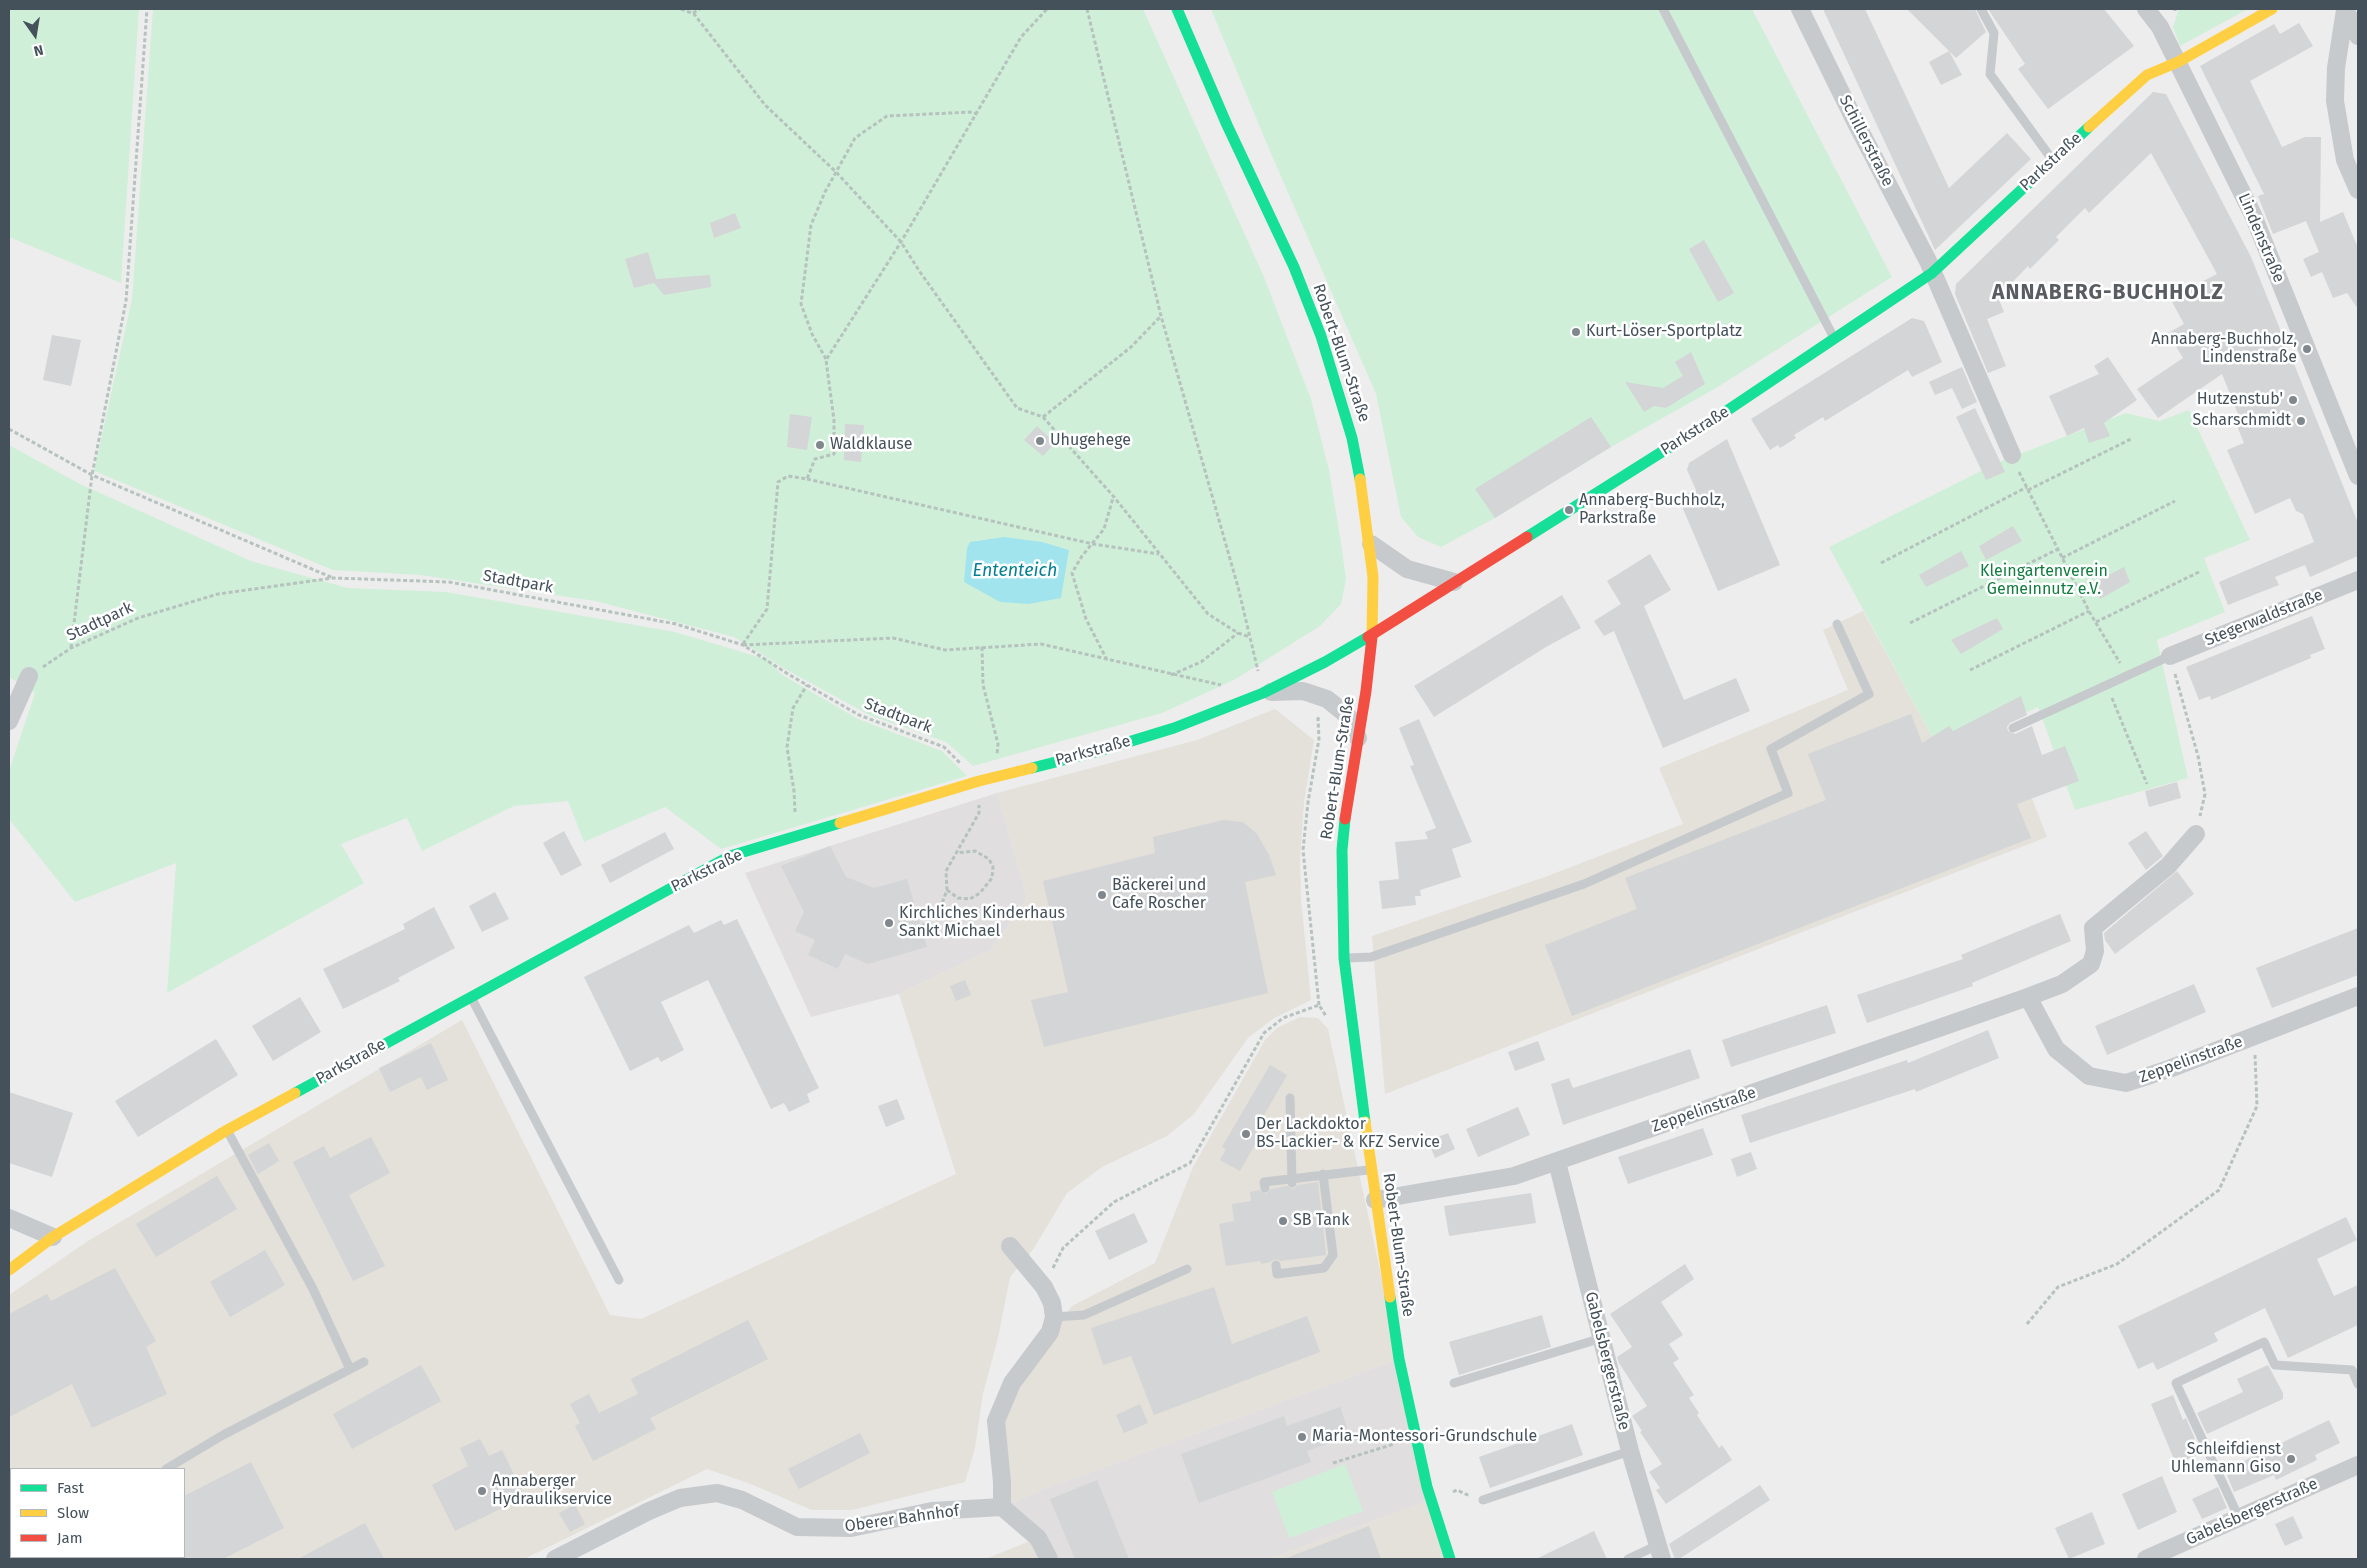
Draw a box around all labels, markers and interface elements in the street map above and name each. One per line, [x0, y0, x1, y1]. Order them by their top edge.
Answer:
north arrow [10, 10, 60, 60]
text: N [32, 41, 45, 59]
street label: Schillerstraße [1835, 92, 1897, 190]
street label: Parkstraße [2016, 129, 2086, 195]
street label: Lindenstraße [2234, 190, 2288, 286]
district label: ANNABERG-BUCHHOLZ [1990, 280, 2226, 306]
street label: Robert-Blum-Straße [1308, 281, 1374, 425]
place label: Kurt-Löser-Sportplatz [1586, 322, 1742, 342]
marker: Kurt-Löser-Sportplatz [1570, 326, 1582, 338]
place label: Annaberg-Buchholz, Lindenstraße [2151, 330, 2297, 368]
marker: Annaberg-Buchholz, Lindenstraße [2301, 343, 2313, 355]
place label: Hutzenstub' [2197, 390, 2283, 410]
marker: Hutzenstub' [2287, 394, 2299, 406]
street label: Parkstraße [1657, 402, 1733, 460]
place label: Scharschmidt [2193, 411, 2291, 431]
marker: Scharschmidt [2295, 415, 2307, 427]
place label: Uhugehege [1050, 431, 1131, 451]
place label: Waldklause [830, 435, 912, 455]
marker: Uhugehege [1034, 435, 1046, 447]
marker: Waldklause [814, 439, 826, 451]
place label: Annaberg-Buchholz, Parkstraße [1579, 491, 1725, 529]
marker: Annaberg-Buchholz, Parkstraße [1563, 504, 1575, 516]
water label: Ententeich [973, 560, 1057, 582]
park label: Kleingartenverein Gemeinnutz e.V. [1980, 562, 2108, 600]
street label: Stadtpark [481, 566, 555, 598]
street label: Stegerwaldstraße [2202, 586, 2326, 650]
street label: Stadtpark [64, 598, 136, 646]
street label: Stadtpark [861, 694, 935, 738]
street label: Robert-Blum-Straße [1317, 695, 1359, 841]
street label: Parkstraße [1053, 732, 1133, 770]
street label: Parkstraße [668, 845, 746, 897]
place label: Bäckerei und Cafe Roscher [1112, 876, 1206, 914]
marker: Bäckerei und Cafe Roscher [1096, 889, 1108, 901]
place label: Kirchliches Kinderhaus Sankt Michael [899, 904, 1065, 942]
marker: Kirchliches Kinderhaus Sankt Michael [883, 917, 895, 929]
street label: Zeppelinstraße [2137, 1032, 2245, 1088]
street label: Parkstraße [313, 1035, 389, 1089]
street label: Zeppelinstraße [1649, 1083, 1759, 1137]
place label: Der Lackdoktor BS-Lackier- & KFZ Service [1256, 1115, 1440, 1153]
marker: Der Lackdoktor BS-Lackier- & KFZ Service [1240, 1128, 1252, 1140]
street label: Robert-Blum-Straße [1378, 1172, 1418, 1318]
place label: SB Tank [1293, 1211, 1349, 1231]
marker: SB Tank [1277, 1215, 1289, 1227]
street label: Gabelsbergerstraße [1581, 1290, 1633, 1432]
place label: Maria-Montessori-Grundschule [1312, 1427, 1537, 1447]
marker: Maria-Montessori-Grundschule [1296, 1431, 1308, 1443]
place label: Schleifdienst Uhlemann Giso [2171, 1440, 2281, 1478]
marker: Schleifdienst Uhlemann Giso [2285, 1453, 2297, 1465]
legend [10, 1468, 185, 1558]
place label: Annaberger Hydraulikservice [492, 1472, 612, 1510]
street label: Gabelsbergerstraße [2183, 1474, 2321, 1550]
text: Fast [57, 1479, 84, 1497]
marker: Annaberger Hydraulikservice [476, 1485, 488, 1497]
street label: Oberer Bahnhof [844, 1501, 960, 1537]
text: Slow [57, 1504, 89, 1522]
text: Jam [57, 1529, 83, 1547]

